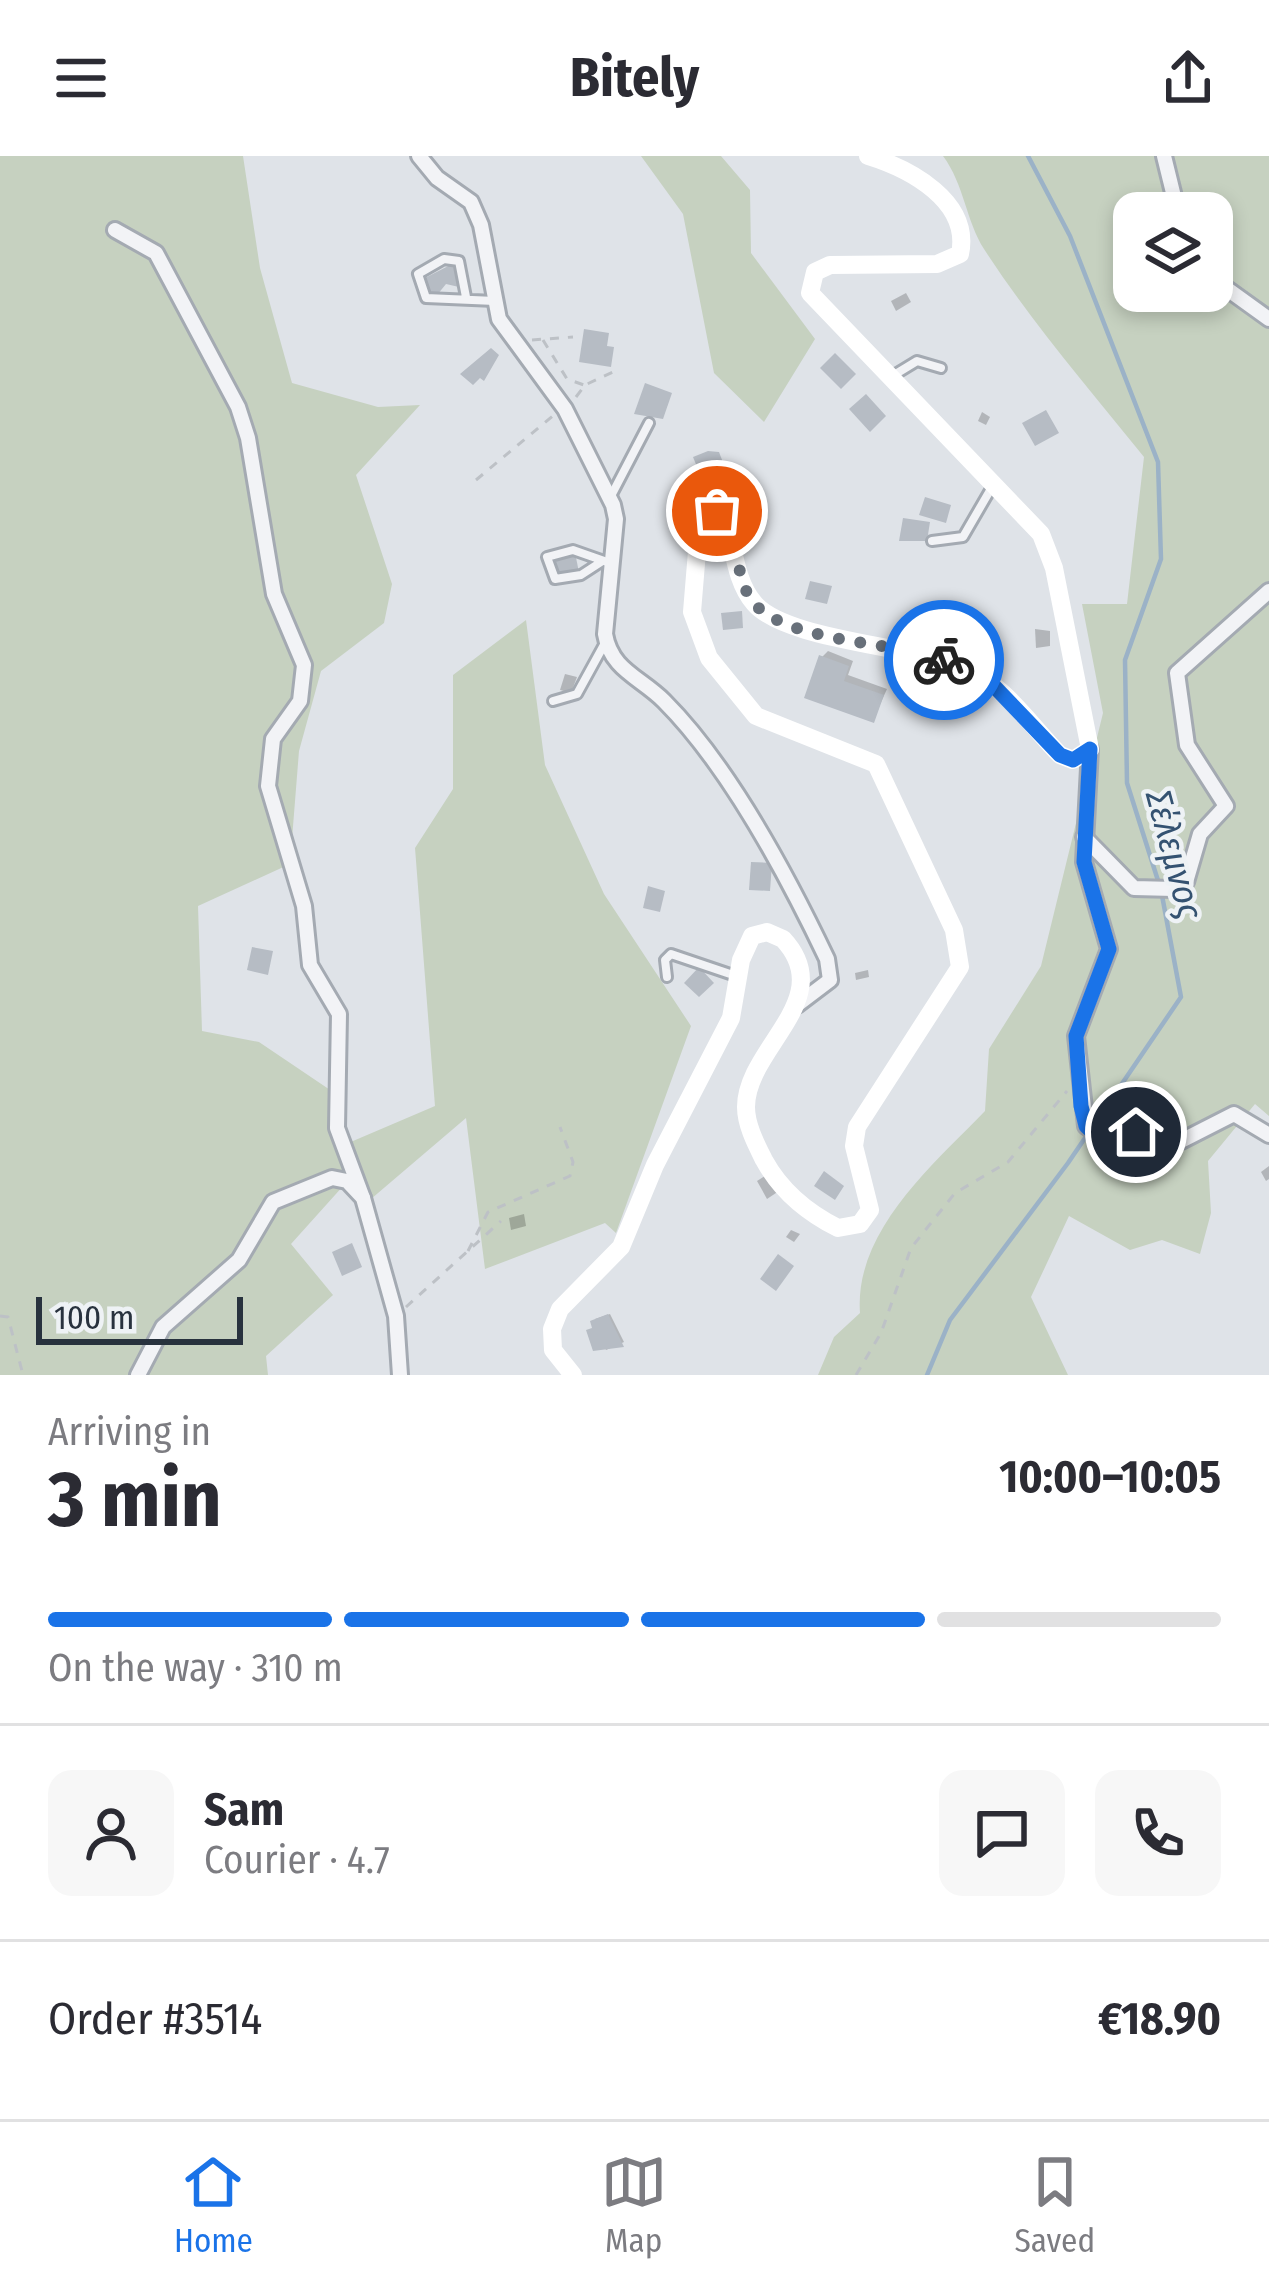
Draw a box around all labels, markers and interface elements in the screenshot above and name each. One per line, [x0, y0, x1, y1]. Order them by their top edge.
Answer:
icon: menu [48, 45, 114, 111]
icon: share [1155, 45, 1221, 111]
text: Bitely [570, 46, 699, 110]
map controls [1113, 192, 1233, 312]
button: layers [1113, 192, 1233, 312]
pin [666, 460, 768, 562]
icon: bag [684, 478, 750, 544]
courier [884, 600, 1004, 720]
icon: bike [911, 627, 977, 693]
water label: Σέλεμνος [1136, 785, 1213, 925]
pin [1085, 1081, 1187, 1183]
icon: home [1103, 1099, 1169, 1165]
scale bar [36, 1291, 243, 1344]
text: 100 m [54, 1298, 134, 1338]
text: Arriving in [48, 1409, 211, 1455]
text: 10:00–10:05 [999, 1450, 1221, 1504]
text: 3 min [48, 1453, 222, 1547]
text: On the way · 310 m [48, 1645, 343, 1691]
button: person [48, 1770, 174, 1896]
button: chat [939, 1770, 1065, 1896]
button: phone [1095, 1770, 1221, 1896]
text: Sam [204, 1783, 284, 1837]
text: Courier · 4.7 [204, 1837, 390, 1883]
text: Order #3514 [48, 1992, 262, 2046]
text: €18.90 [1098, 1992, 1221, 2046]
tab: Home [174, 2149, 253, 2261]
tab: Map [601, 2149, 667, 2261]
tab: Saved [1015, 2149, 1095, 2261]

